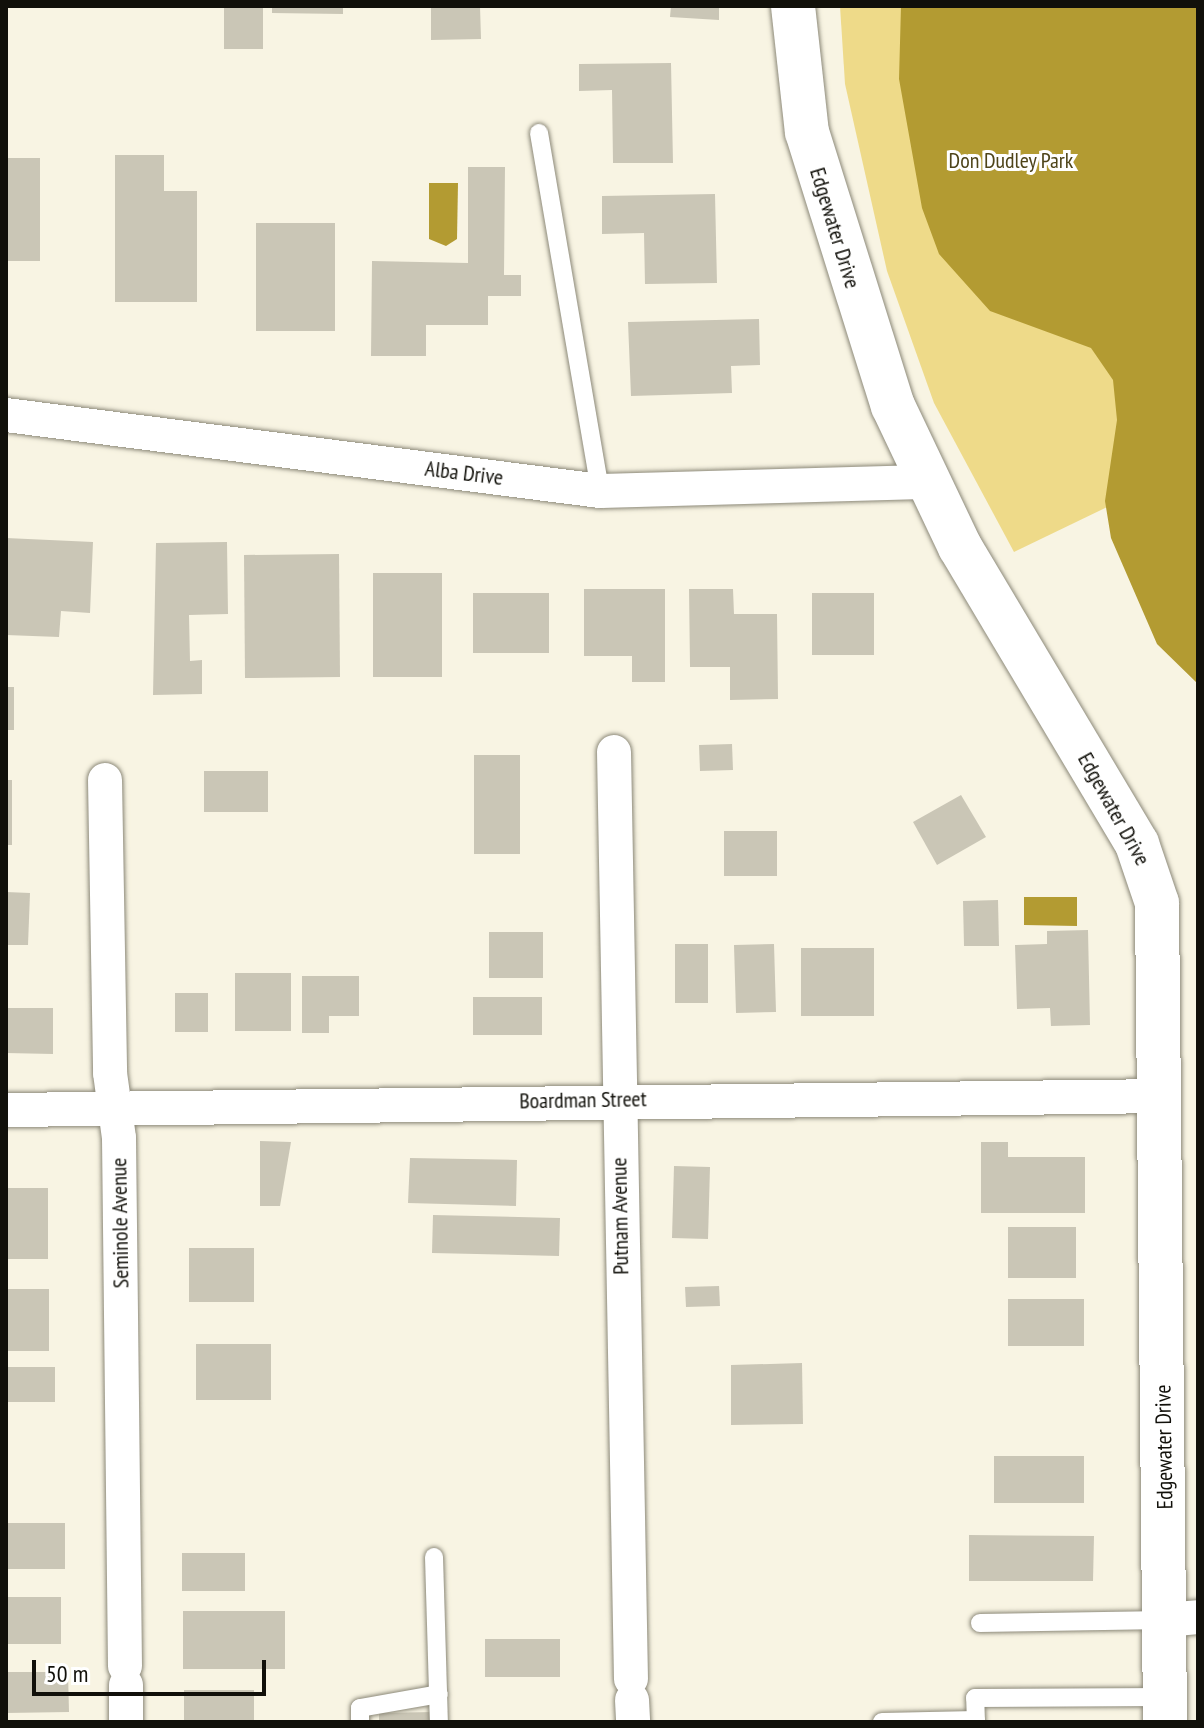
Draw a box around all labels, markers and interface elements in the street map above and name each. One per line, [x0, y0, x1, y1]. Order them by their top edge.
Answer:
park label: Don Dudley Park [948, 148, 1074, 174]
street label: Edgewater Drive [804, 164, 866, 292]
street label: Alba Drive [423, 455, 505, 491]
street label: Edgewater Drive [1072, 748, 1156, 870]
street label: Boardman Street [519, 1086, 647, 1114]
street label: Seminole Avenue [106, 1157, 134, 1289]
street label: Putnam Avenue [606, 1157, 634, 1275]
street label: Edgewater Drive [1150, 1384, 1178, 1510]
scale bar [36, 1644, 270, 1694]
text: 50 m [46, 1658, 88, 1689]

